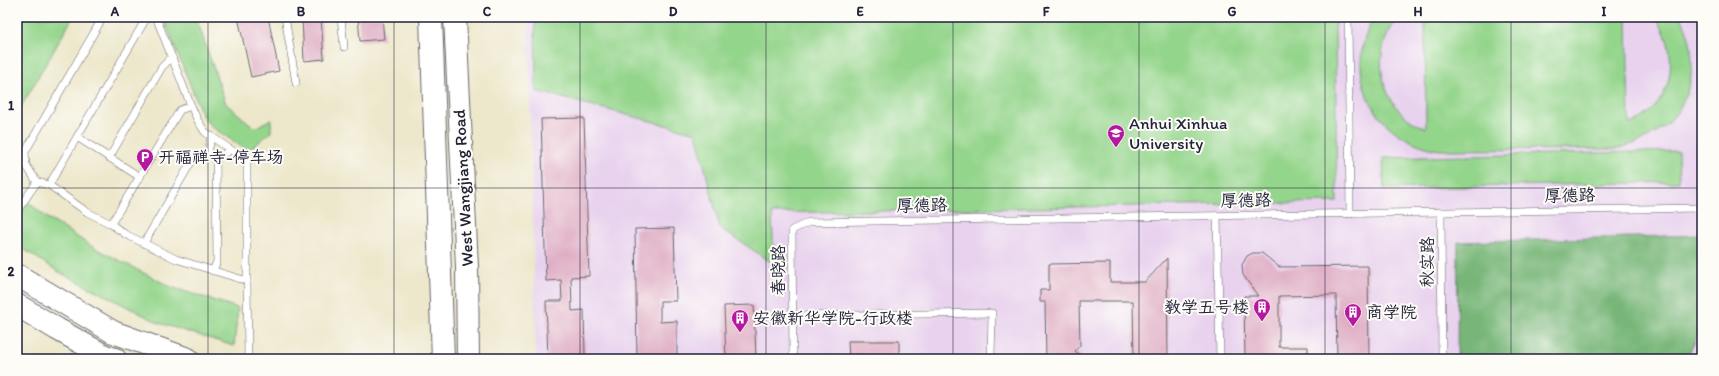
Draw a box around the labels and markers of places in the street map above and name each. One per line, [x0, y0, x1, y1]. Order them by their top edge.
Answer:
place label: Anhui Xinhua University [1129, 113, 1227, 153]
school or university icon: Anhui Xinhua University [1106, 123, 1126, 148]
parking icon: 开福禅寺-停车场 [135, 147, 155, 172]
place label: 开福禅寺-停车场 [158, 147, 284, 167]
place label: 教学五号楼 [1164, 297, 1249, 317]
building icon: 教学五号楼 [1252, 297, 1272, 322]
building icon: 商学院 [1343, 302, 1363, 327]
place label: 商学院 [1366, 302, 1417, 322]
building icon: 安徽新华学院-行政楼 [730, 308, 750, 333]
place label: 安徽新华学院-行政楼 [753, 308, 913, 328]

